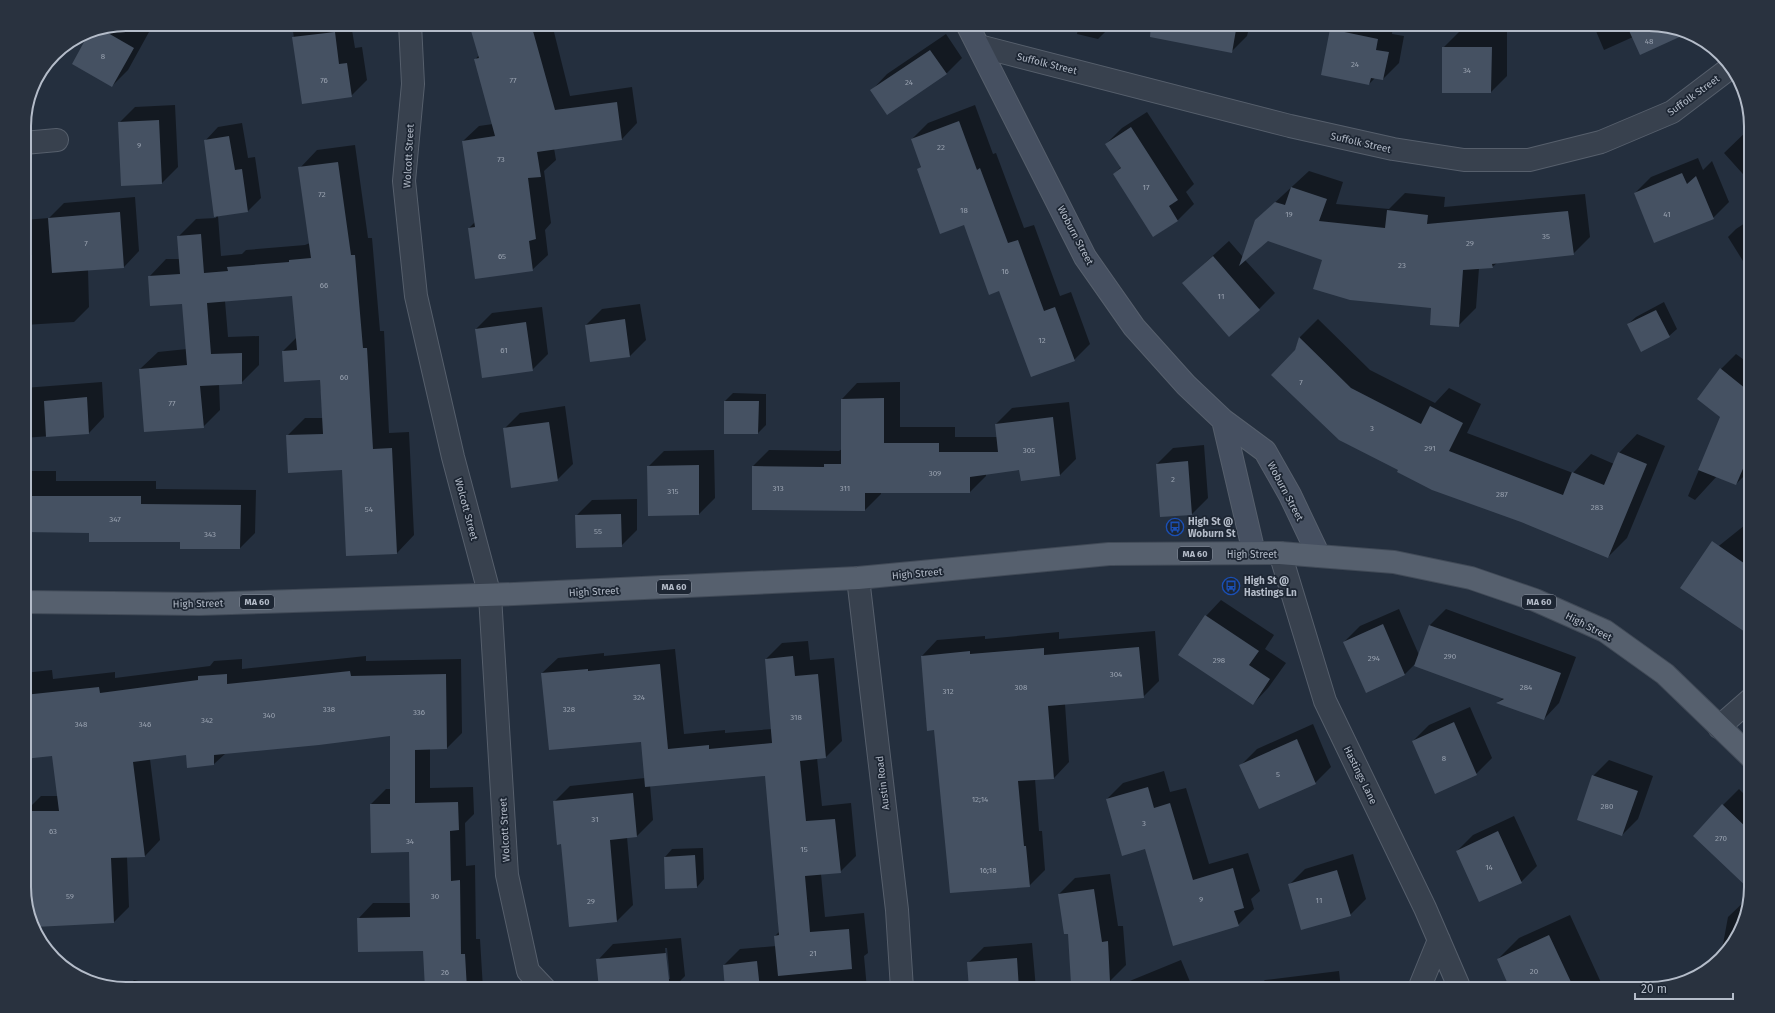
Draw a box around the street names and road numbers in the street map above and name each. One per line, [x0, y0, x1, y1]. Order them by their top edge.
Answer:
street label: Suffolk Street [1015, 51, 1078, 77]
street label: Suffolk Street [1665, 73, 1722, 119]
street label: Wolcott Street [401, 123, 417, 188]
street label: Suffolk Street [1329, 130, 1392, 156]
street label: Woburn Street [1054, 204, 1096, 267]
street label: Woburn Street [1264, 460, 1306, 523]
street label: Wolcott Street [452, 477, 480, 542]
road number: MA 60 [1178, 547, 1212, 561]
street label: High Street [1227, 549, 1278, 561]
street label: High Street [891, 566, 943, 582]
road number: MA 60 [657, 580, 691, 594]
street label: High Street [569, 585, 620, 599]
road number: MA 60 [240, 595, 274, 609]
road number: MA 60 [1522, 595, 1556, 609]
street label: High Street [173, 598, 224, 610]
street label: High Street [1563, 610, 1614, 644]
street label: Hastings Lane [1341, 744, 1379, 806]
street label: Austin Road [874, 755, 892, 811]
street label: Wolcott Street [497, 797, 513, 862]

